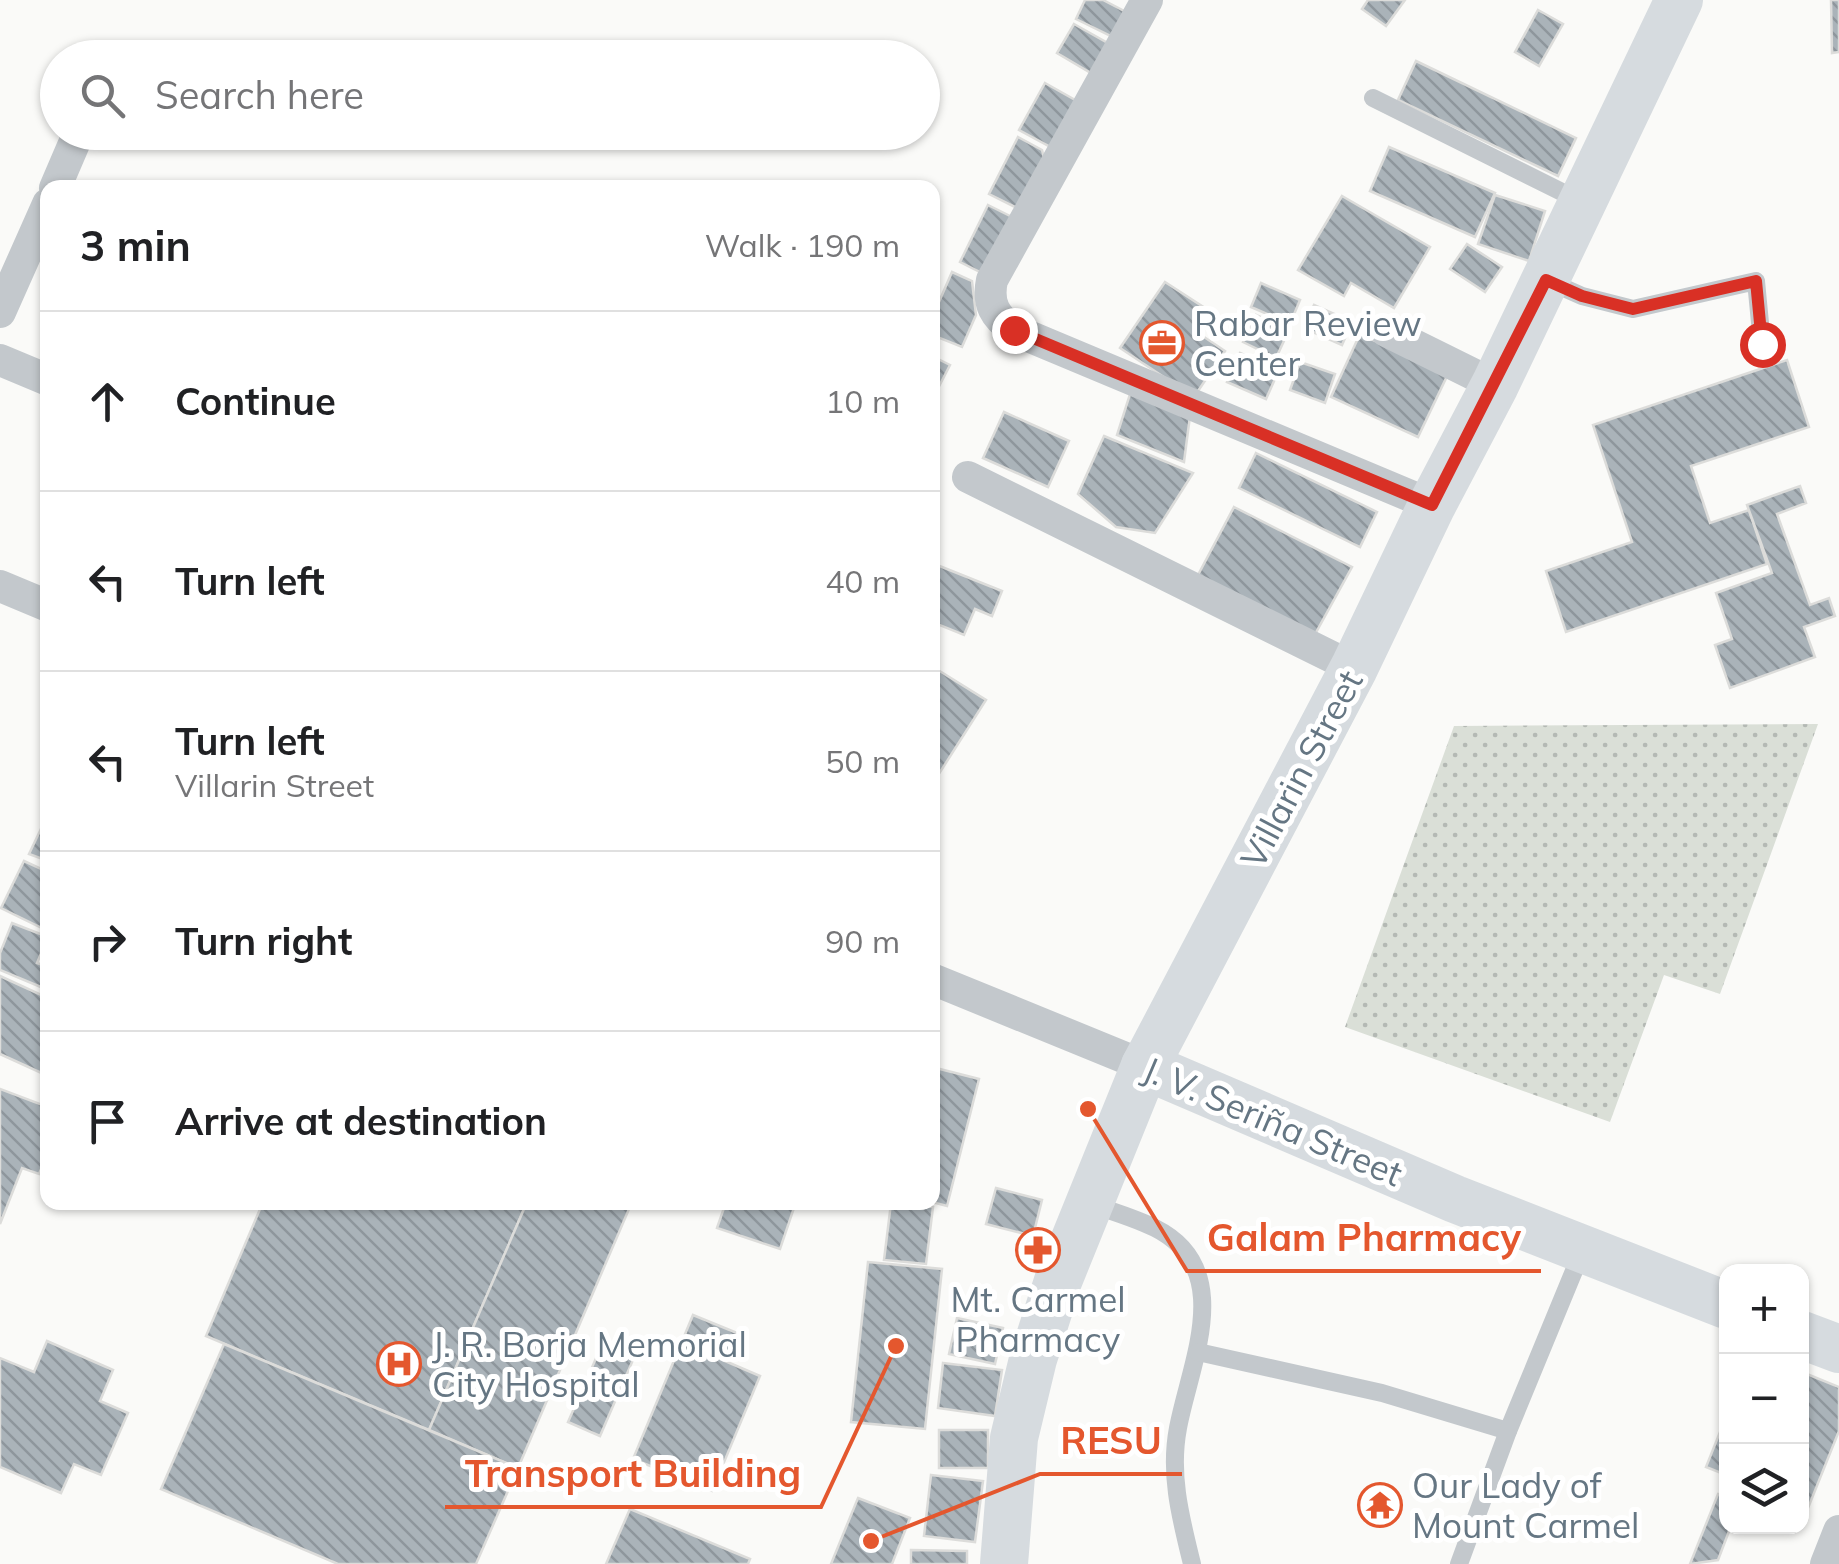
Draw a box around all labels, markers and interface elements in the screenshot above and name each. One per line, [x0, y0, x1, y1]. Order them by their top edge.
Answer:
search box [40, 40, 940, 150]
icon: search [75, 68, 130, 123]
text: Search here [155, 71, 364, 119]
text: 3 min [80, 219, 191, 272]
text: Walk · 190 m [705, 225, 900, 265]
place label: Rabar Review Center [1194, 301, 1422, 385]
route end [992, 308, 1038, 354]
office icon: Rabar Review Center [1139, 320, 1185, 366]
route start [1740, 322, 1786, 368]
icon: ahead [80, 374, 135, 429]
text: Continue [175, 377, 336, 425]
text: 10 m [825, 381, 900, 421]
icon: left [80, 554, 135, 609]
text: Turn left [175, 557, 325, 605]
text: 40 m [825, 561, 900, 601]
street label: Villarin Street [1230, 662, 1372, 876]
text: Turn left [175, 717, 325, 765]
icon: left [80, 734, 135, 789]
text: 50 m [825, 741, 900, 781]
text: Villarin Street [175, 765, 374, 805]
icon: right [80, 914, 135, 969]
text: Turn right [175, 917, 352, 965]
text: 90 m [825, 921, 900, 961]
street label: J. V. Seriña Street [1137, 1047, 1409, 1195]
icon: arrive [80, 1094, 135, 1149]
text: Arrive at destination [175, 1097, 547, 1145]
callout: Galam Pharmacy [1187, 1203, 1541, 1271]
text: Galam Pharmacy [1207, 1213, 1521, 1261]
pharmacy icon: Mt. Carmel Pharmacy [1015, 1227, 1061, 1273]
map controls [1719, 1264, 1809, 1534]
button: + [1719, 1264, 1809, 1354]
place label: Mt. Carmel Pharmacy [950, 1277, 1126, 1361]
place label: J. R. Borja Memorial City Hospital [432, 1322, 747, 1406]
hospital icon: J. R. Borja Memorial City Hospital [376, 1341, 422, 1387]
button: − [1719, 1354, 1809, 1444]
callout: RESU [1040, 1406, 1182, 1474]
text: RESU [1060, 1416, 1162, 1464]
callout: Transport Building [445, 1439, 821, 1507]
button: layers [1719, 1444, 1809, 1534]
text: Transport Building [465, 1449, 801, 1497]
place label: Our Lady of Mount Carmel [1412, 1463, 1639, 1547]
temple icon: Our Lady of Mount Carmel [1357, 1482, 1403, 1528]

